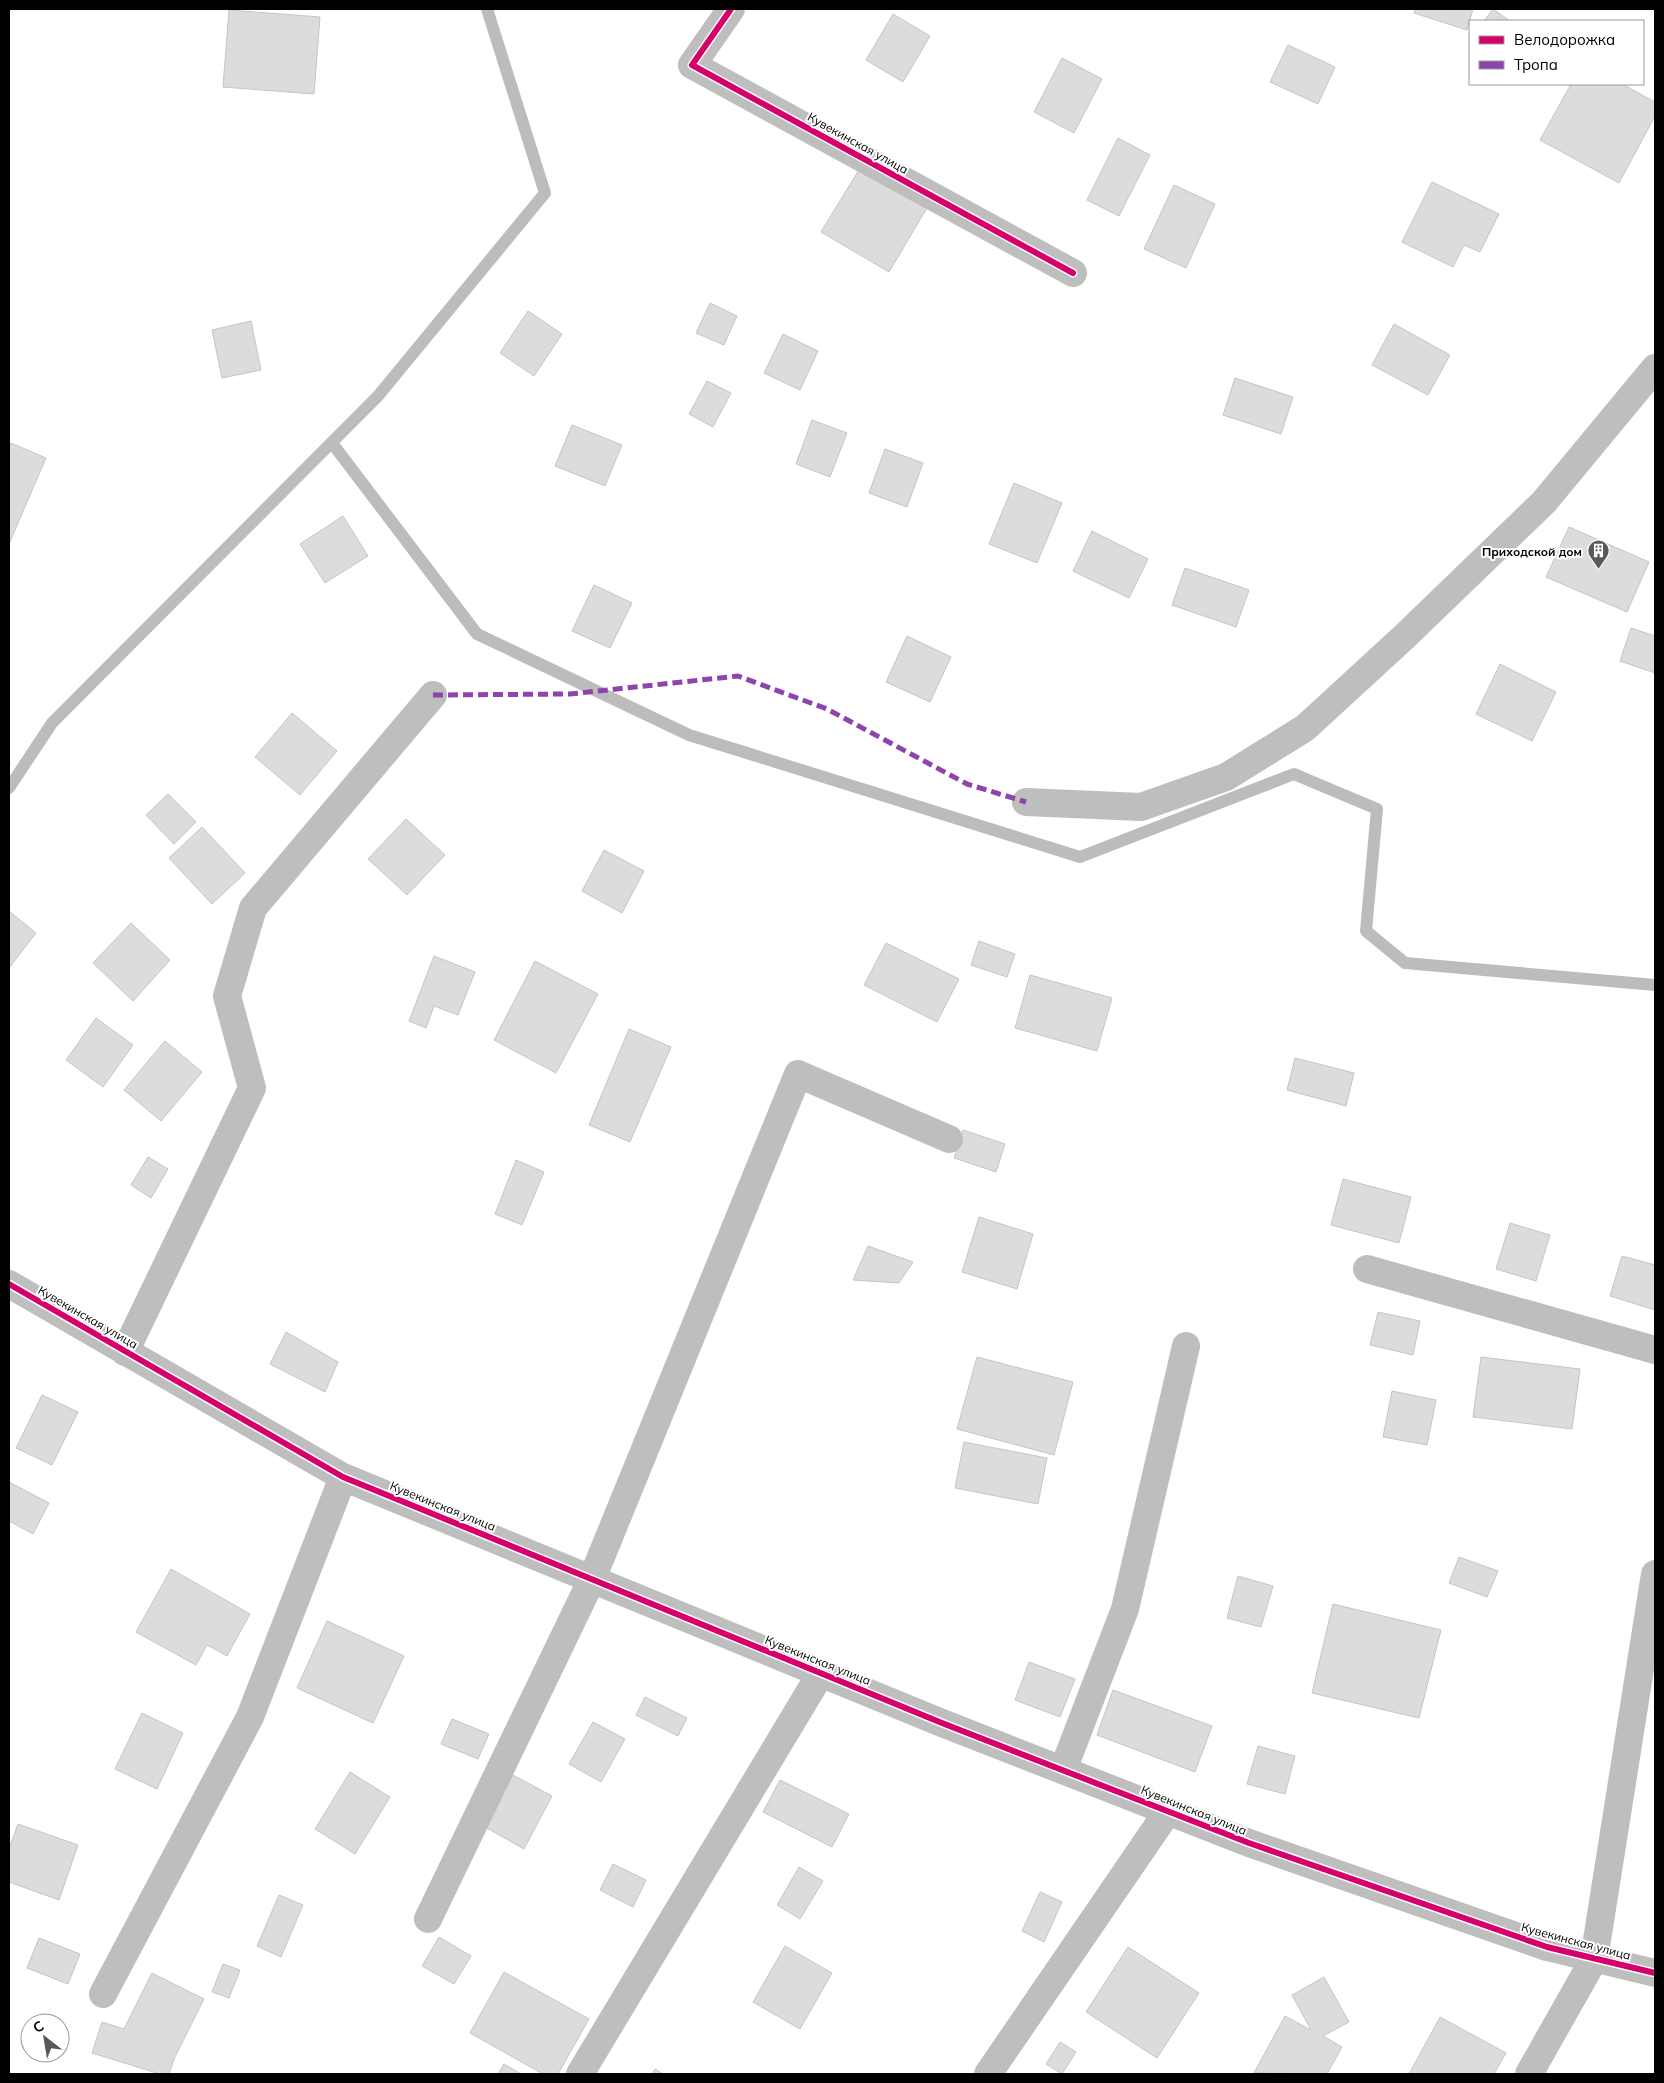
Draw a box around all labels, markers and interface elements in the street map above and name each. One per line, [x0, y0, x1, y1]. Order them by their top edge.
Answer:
legend [1469, 20, 1644, 85]
text: Велодорожка [1514, 30, 1615, 49]
text: Тропа [1514, 55, 1558, 74]
street label: Кувекинская улица [805, 109, 911, 177]
building icon: Приходской дом [1586, 539, 1610, 570]
place label: Приходской дом [1482, 544, 1582, 559]
street label: Кувекинская улица [35, 1282, 141, 1352]
street label: Кувекинская улица [388, 1478, 498, 1534]
street label: Кувекинская улица [763, 1632, 873, 1688]
street label: Кувекинская улица [1139, 1782, 1249, 1838]
street label: Кувекинская улица [1520, 1919, 1632, 1963]
north arrow [20, 2013, 70, 2063]
text: С [30, 2017, 47, 2037]

